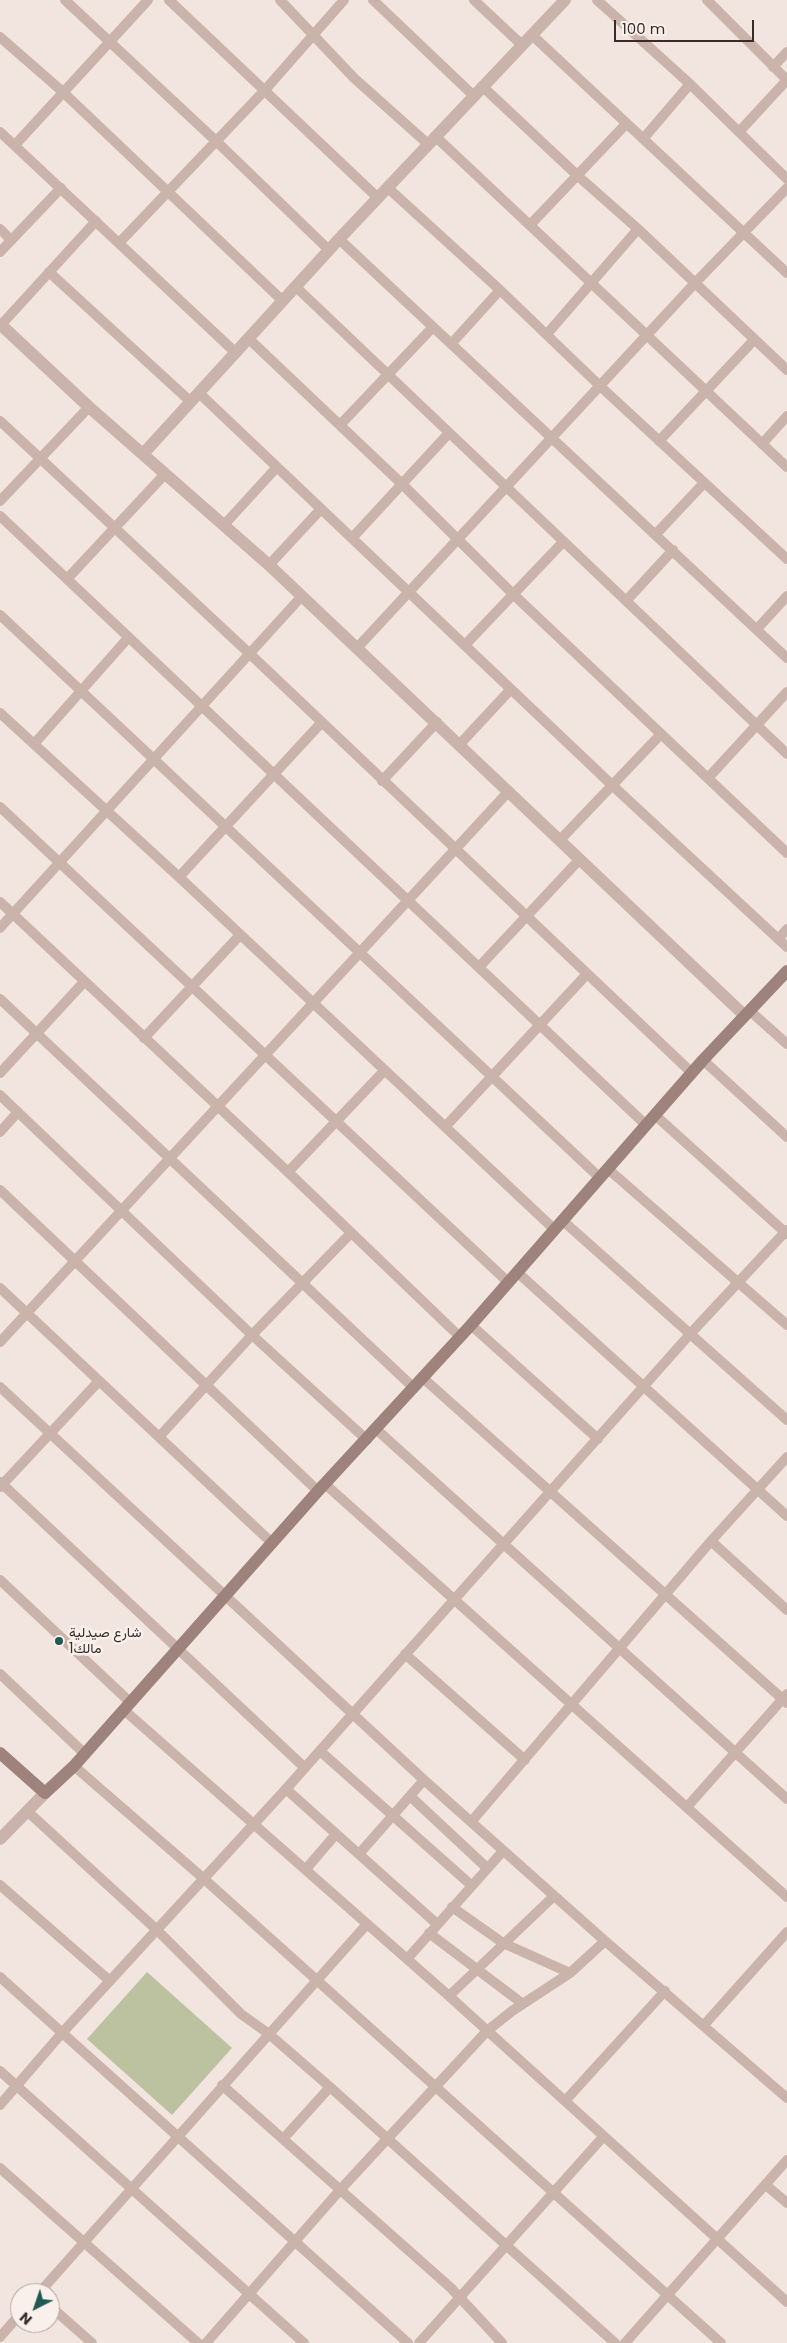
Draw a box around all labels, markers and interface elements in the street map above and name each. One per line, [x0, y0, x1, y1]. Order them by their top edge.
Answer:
scale bar [617, 10, 757, 42]
text: 100 m [622, 18, 665, 39]
place label: شارع صيدلية مالك1 [69, 1625, 142, 1658]
marker: شارع صيدلية مالك1 [53, 1635, 65, 1647]
north arrow [10, 2283, 60, 2333]
text: N [15, 2308, 36, 2330]

